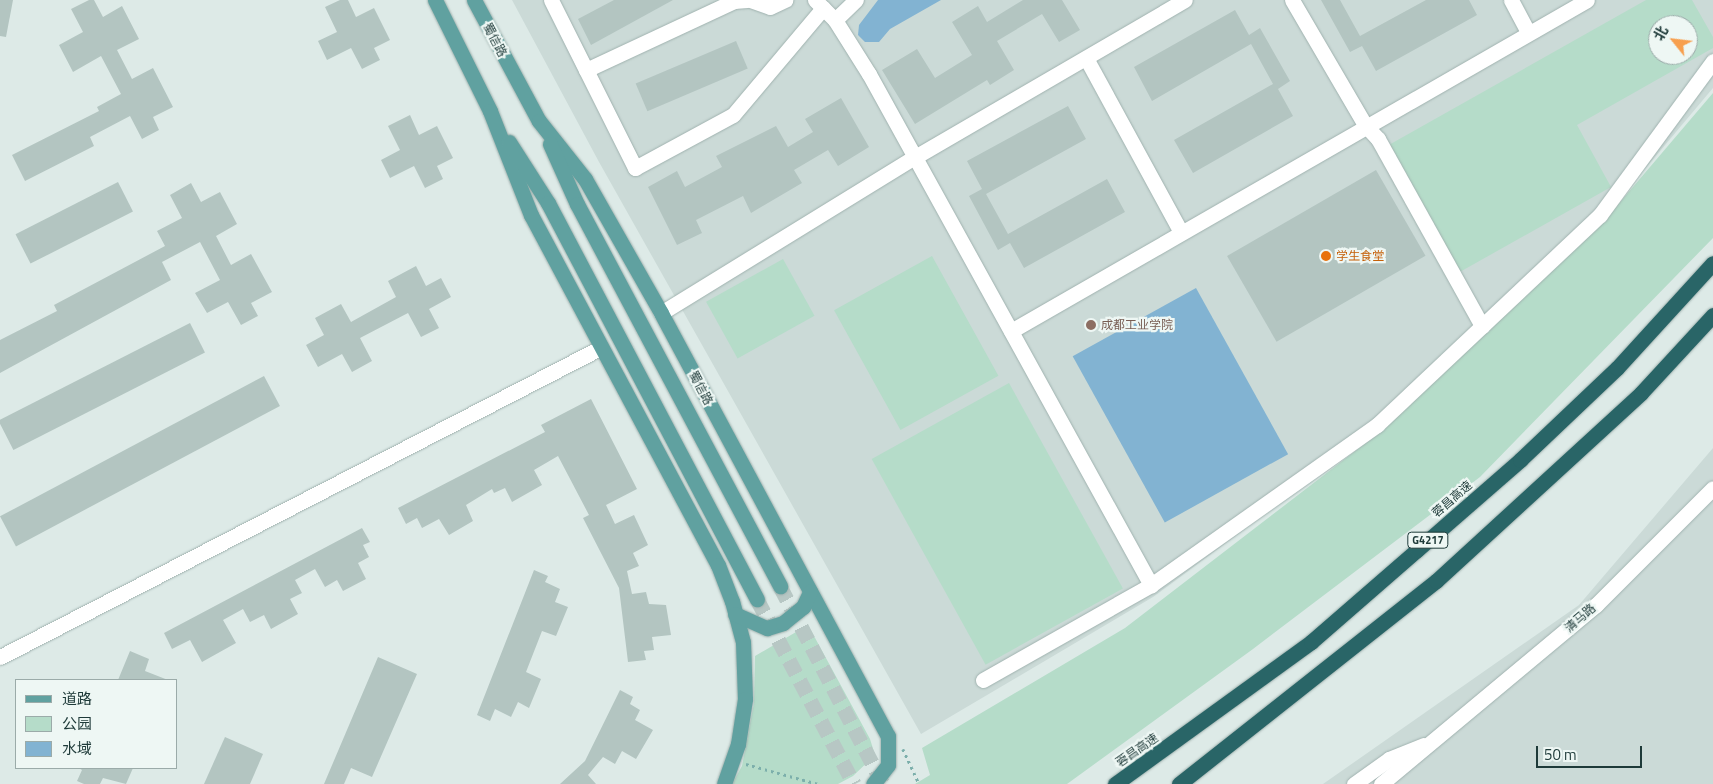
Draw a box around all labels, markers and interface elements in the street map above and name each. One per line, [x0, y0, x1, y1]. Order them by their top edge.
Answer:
north arrow [1648, 15, 1698, 65]
street label: 蜀信路 [480, 21, 510, 59]
text: 北 [1648, 22, 1673, 44]
place label: 学生食堂 [1336, 249, 1384, 263]
marker: 学生食堂 [1320, 250, 1332, 262]
place label: 成都工业学院 [1101, 318, 1173, 332]
marker: 成都工业学院 [1085, 319, 1097, 331]
street label: 蜀信路 [686, 369, 716, 407]
street label: 蓉昌高速 [1429, 478, 1475, 520]
road number: G4217 [1407, 532, 1449, 548]
street label: 清马路 [1562, 601, 1598, 635]
legend [15, 679, 178, 769]
text: 道路 [62, 687, 92, 710]
text: 公园 [62, 712, 92, 735]
street label: 蓉昌高速 [1113, 730, 1161, 770]
scale bar [1538, 736, 1644, 768]
text: 水域 [62, 737, 92, 760]
text: 50 m [1544, 743, 1577, 766]

